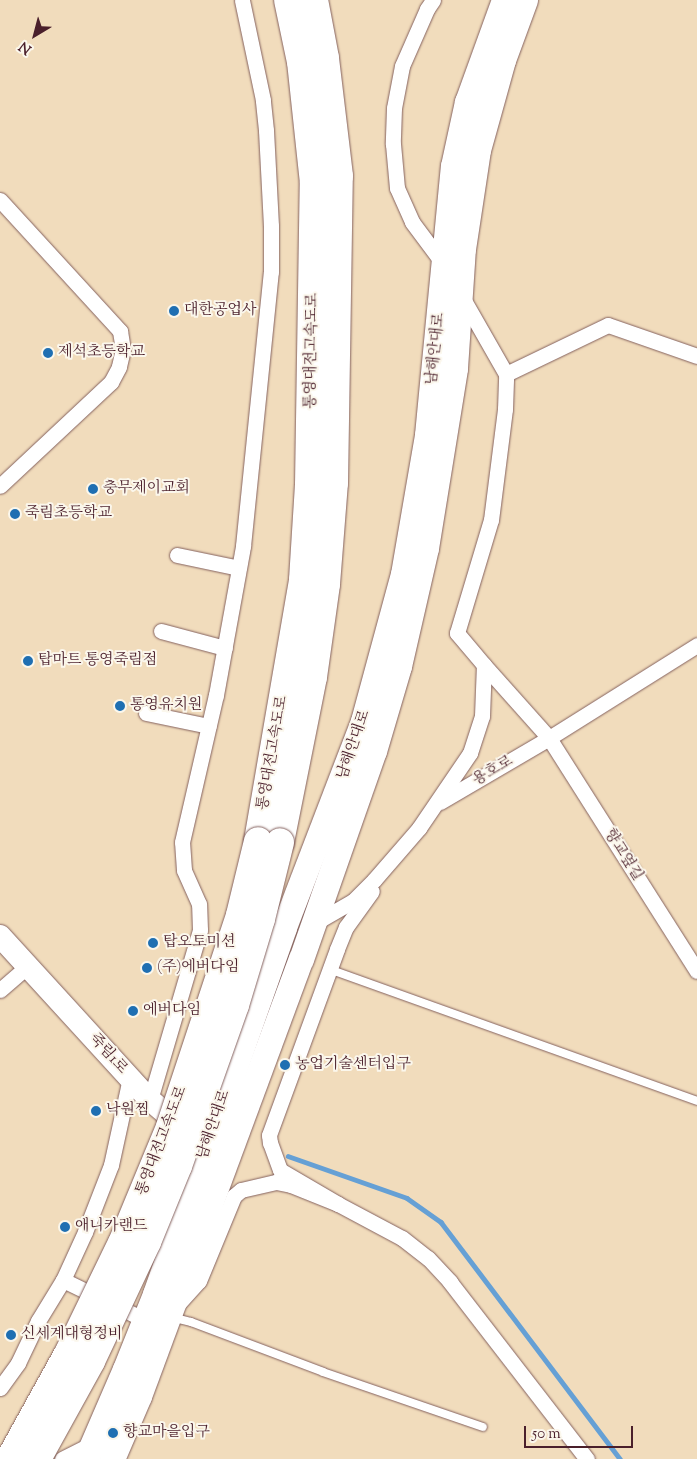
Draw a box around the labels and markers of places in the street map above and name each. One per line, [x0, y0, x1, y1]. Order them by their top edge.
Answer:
place label: 대한공업사 [184, 302, 256, 320]
marker: 대한공업사 [168, 305, 180, 317]
place label: 제석초등학교 [58, 344, 145, 362]
marker: 제석초등학교 [42, 347, 54, 359]
place label: 충무제이교회 [103, 480, 190, 498]
marker: 충무제이교회 [87, 483, 99, 495]
place label: 죽림초등학교 [25, 505, 112, 523]
marker: 죽림초등학교 [9, 508, 21, 520]
place label: 탑마트 통영죽림점 [38, 652, 157, 670]
marker: 탑마트 통영죽림점 [22, 655, 34, 667]
place label: 통영유치원 [130, 697, 202, 715]
marker: 통영유치원 [114, 700, 126, 712]
place label: 탑오토미션 [163, 934, 235, 952]
marker: 탑오토미션 [147, 937, 159, 949]
place label: (주)에버다임 [157, 959, 239, 977]
marker: (주)에버다임 [141, 962, 153, 974]
place label: 에버다임 [143, 1002, 201, 1020]
marker: 에버다임 [127, 1005, 139, 1017]
place label: 농업기술센터입구 [295, 1056, 411, 1074]
marker: 농업기술센터입구 [279, 1059, 291, 1071]
place label: 낙원찜 [106, 1102, 149, 1120]
marker: 낙원찜 [90, 1105, 102, 1117]
place label: 애니카랜드 [75, 1218, 147, 1236]
marker: 애니카랜드 [59, 1221, 71, 1233]
place label: 신세계대형정비 [21, 1326, 122, 1344]
marker: 신세계대형정비 [5, 1329, 17, 1341]
place label: 향교마을입구 [123, 1424, 210, 1442]
marker: 향교마을입구 [107, 1427, 119, 1439]

